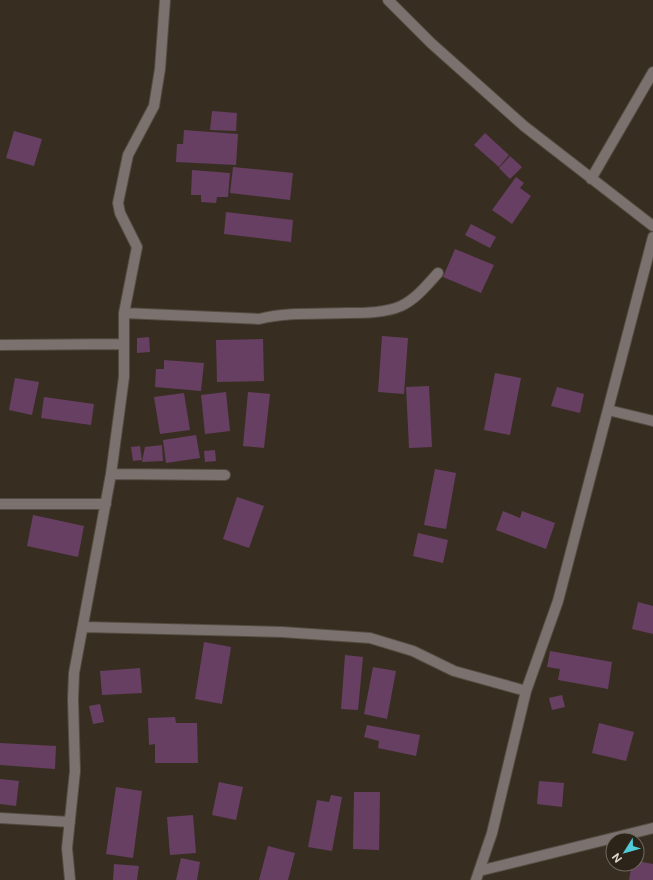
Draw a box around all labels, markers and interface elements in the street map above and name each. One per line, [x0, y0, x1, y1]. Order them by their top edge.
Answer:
north arrow [605, 832, 645, 872]
text: N [610, 851, 624, 865]

